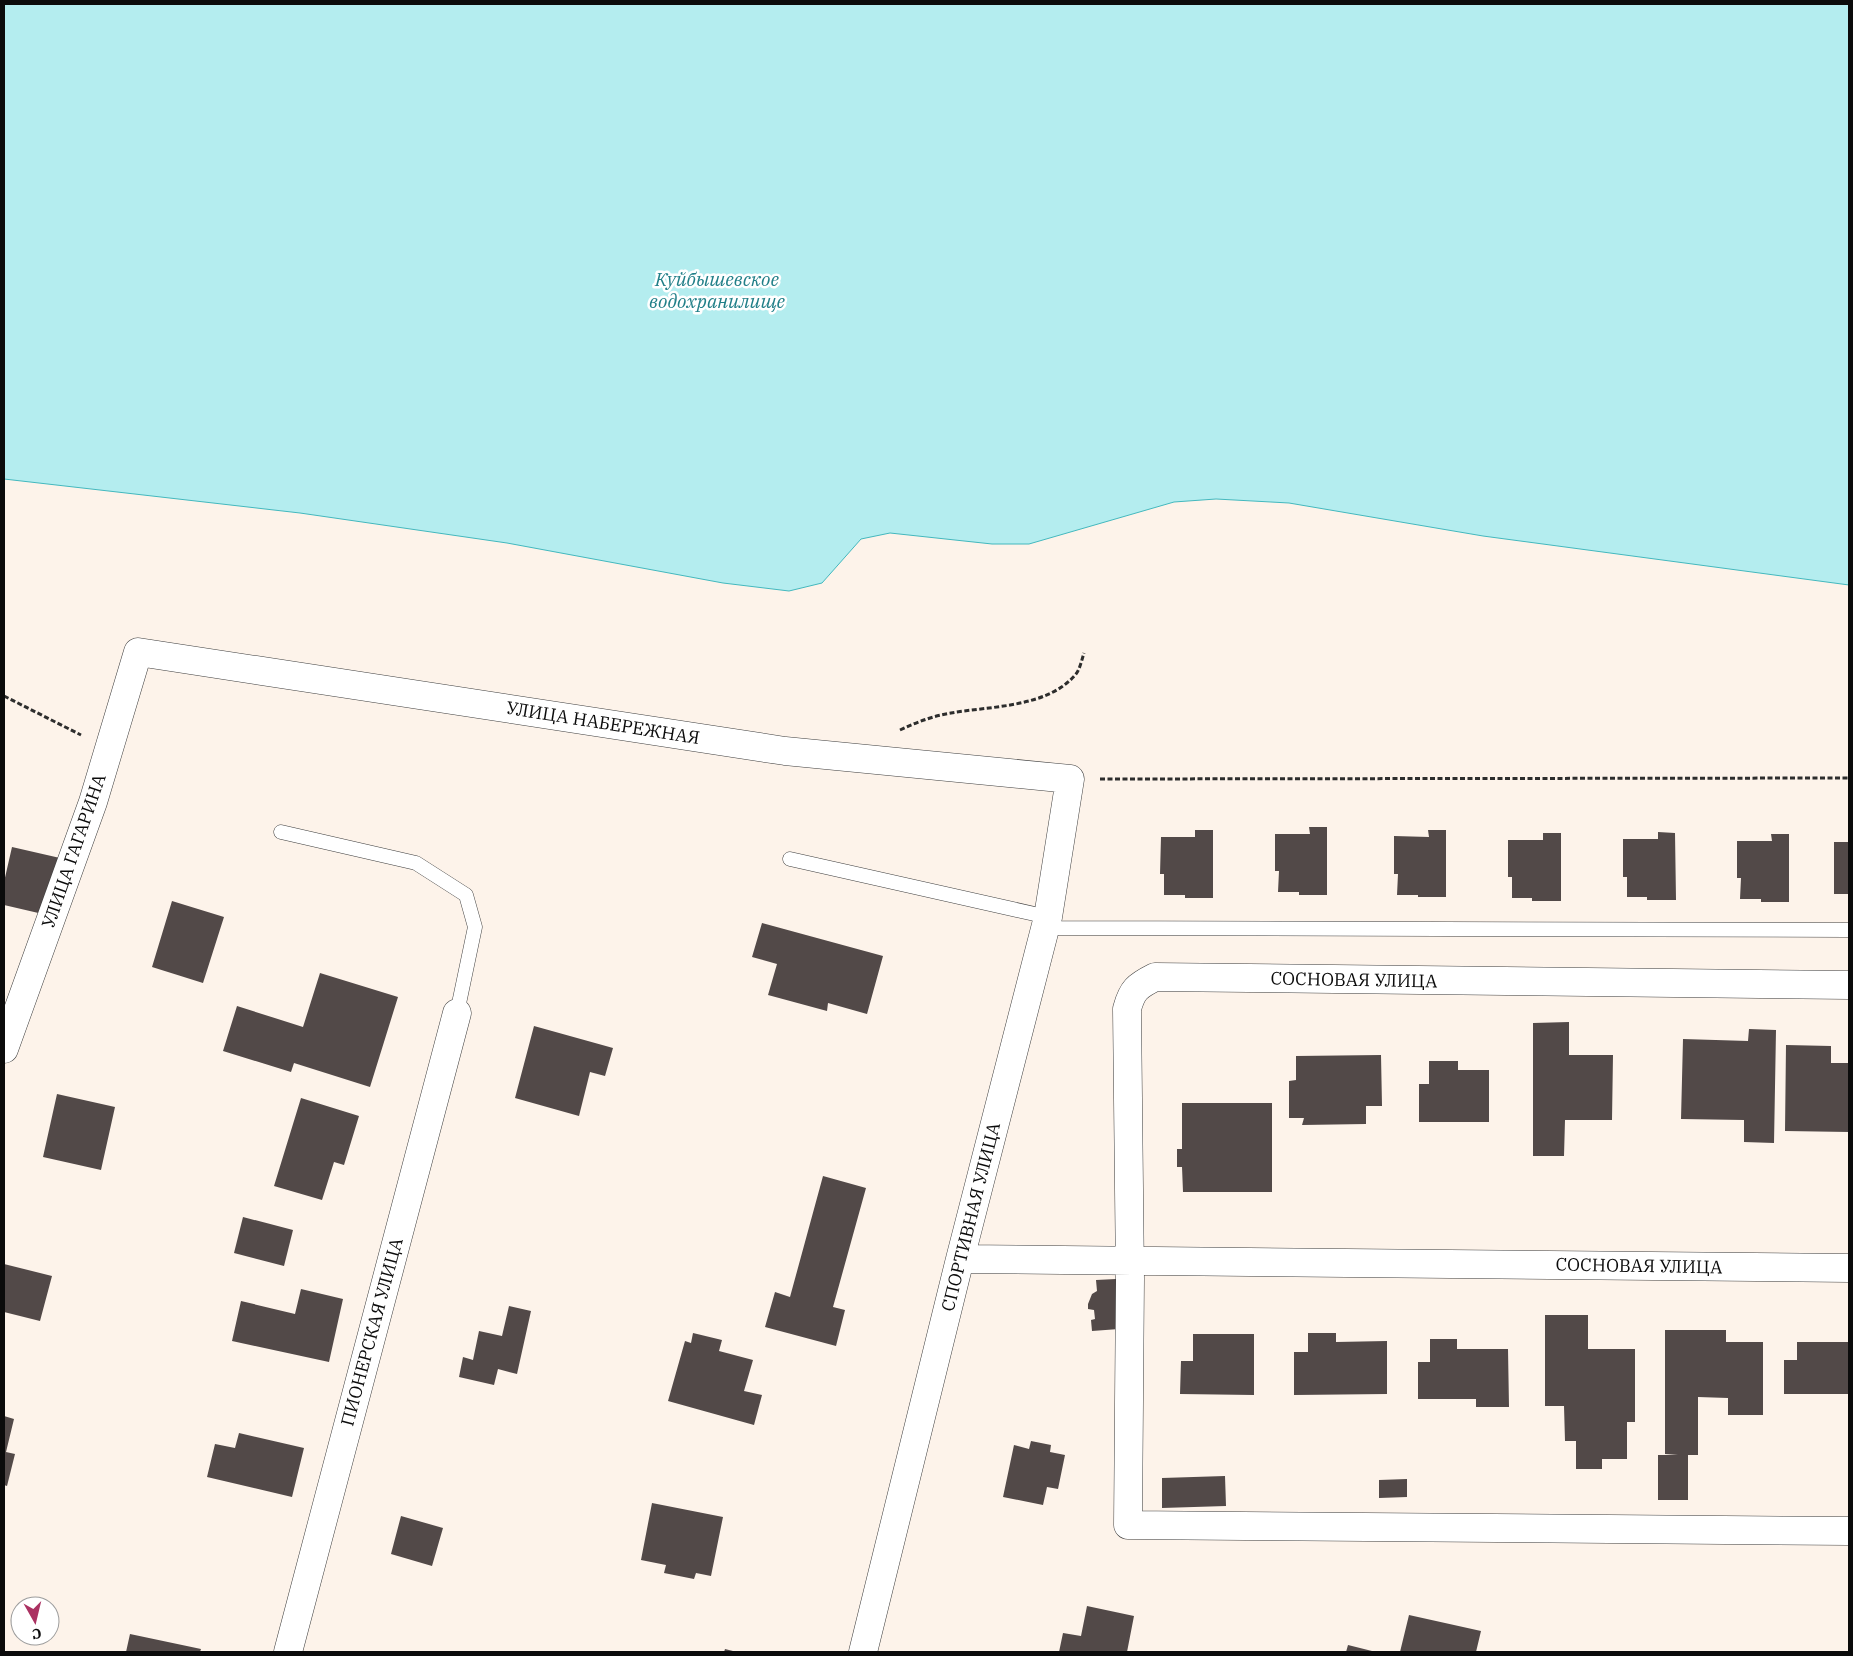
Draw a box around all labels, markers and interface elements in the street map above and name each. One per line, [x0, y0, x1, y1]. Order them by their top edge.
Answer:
water label: Куйбышевское водохранилище [649, 267, 785, 313]
street label: УЛИЦА НАБЕРЕЖНАЯ [505, 696, 702, 749]
street label: УЛИЦА ГАГАРИНА [36, 770, 111, 931]
street label: СОСНОВАЯ УЛИЦА [1270, 967, 1438, 992]
street label: СПОРТИВНАЯ УЛИЦА [936, 1119, 1005, 1314]
street label: ПИОНЕРСКАЯ УЛИЦА [335, 1234, 408, 1429]
street label: СОСНОВАЯ УЛИЦА [1555, 1253, 1723, 1278]
north arrow [10, 1596, 60, 1646]
text: С [31, 1624, 43, 1643]

